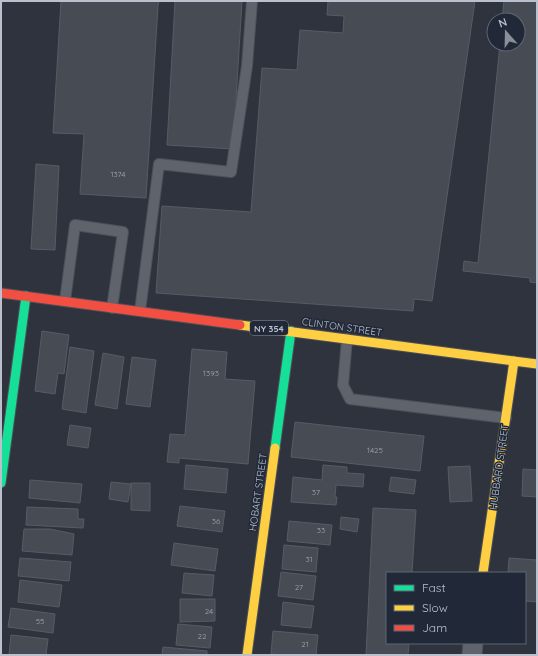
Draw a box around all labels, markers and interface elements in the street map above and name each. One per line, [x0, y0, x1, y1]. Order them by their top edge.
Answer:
north arrow [486, 12, 526, 52]
text: N [496, 15, 509, 31]
house number: 1374 [110, 169, 126, 179]
street label: CLINTON STREET [301, 315, 383, 339]
road number: NY 354 [250, 321, 288, 335]
house number: 1393 [203, 368, 219, 378]
street label: HUBBARD STREET [487, 423, 511, 511]
house number: 1425 [367, 445, 383, 455]
street label: HOBART STREET [246, 452, 270, 532]
house number: 37 [312, 487, 320, 497]
house number: 36 [212, 516, 221, 526]
house number: 33 [317, 525, 325, 535]
house number: 31 [305, 554, 313, 564]
legend [386, 572, 526, 644]
text: Fast [422, 580, 446, 595]
house number: 27 [295, 582, 303, 592]
text: Slow [422, 600, 448, 615]
house number: 24 [205, 606, 213, 616]
house number: 55 [36, 616, 44, 626]
text: Jam [422, 620, 447, 635]
house number: 22 [198, 631, 207, 641]
house number: 21 [301, 639, 309, 649]

